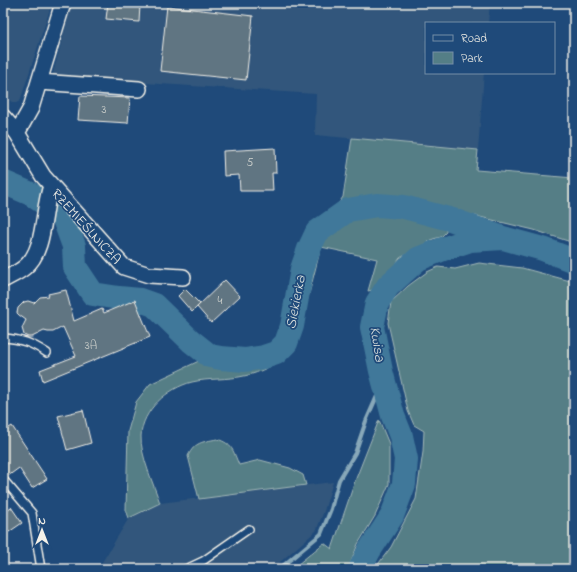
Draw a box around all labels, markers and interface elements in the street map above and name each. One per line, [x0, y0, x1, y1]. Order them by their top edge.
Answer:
legend [425, 22, 555, 74]
text: Road [461, 30, 487, 48]
text: Park [461, 50, 483, 68]
house number: 3 [102, 101, 107, 119]
house number: 5 [247, 154, 254, 172]
street label: RZEMIEŚLNICZA [46, 184, 126, 270]
water label: Siekierka [280, 273, 312, 331]
house number: 4 [218, 292, 223, 310]
water label: Kwisa [363, 325, 391, 364]
house number: 3A [85, 337, 97, 355]
north arrow [22, 510, 62, 550]
text: N [38, 513, 46, 529]

